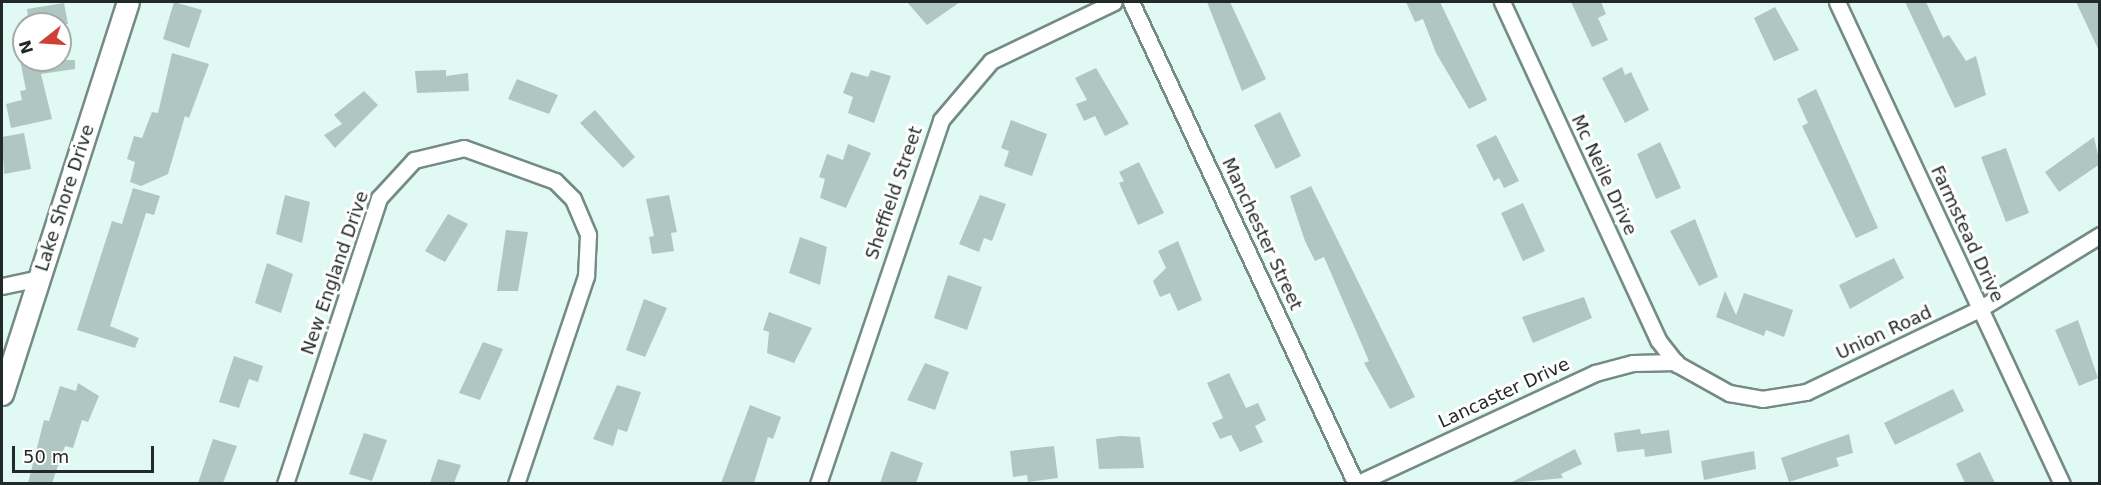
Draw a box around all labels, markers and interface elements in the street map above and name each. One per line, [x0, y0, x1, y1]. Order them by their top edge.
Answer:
north arrow [12, 12, 72, 72]
text: N [15, 38, 37, 56]
street label: Mc Neile Drive [1567, 111, 1641, 239]
street label: Lake Shore Drive [31, 122, 99, 274]
street label: Sheffield Street [861, 124, 927, 262]
street label: Manchester Street [1217, 154, 1307, 314]
street label: Farmstead Drive [1926, 162, 2008, 306]
street label: New England Drive [297, 188, 373, 358]
street label: Union Road [1833, 301, 1935, 365]
street label: Lancaster Drive [1435, 353, 1573, 433]
scale bar [15, 434, 158, 472]
text: 50 m [23, 446, 69, 467]

